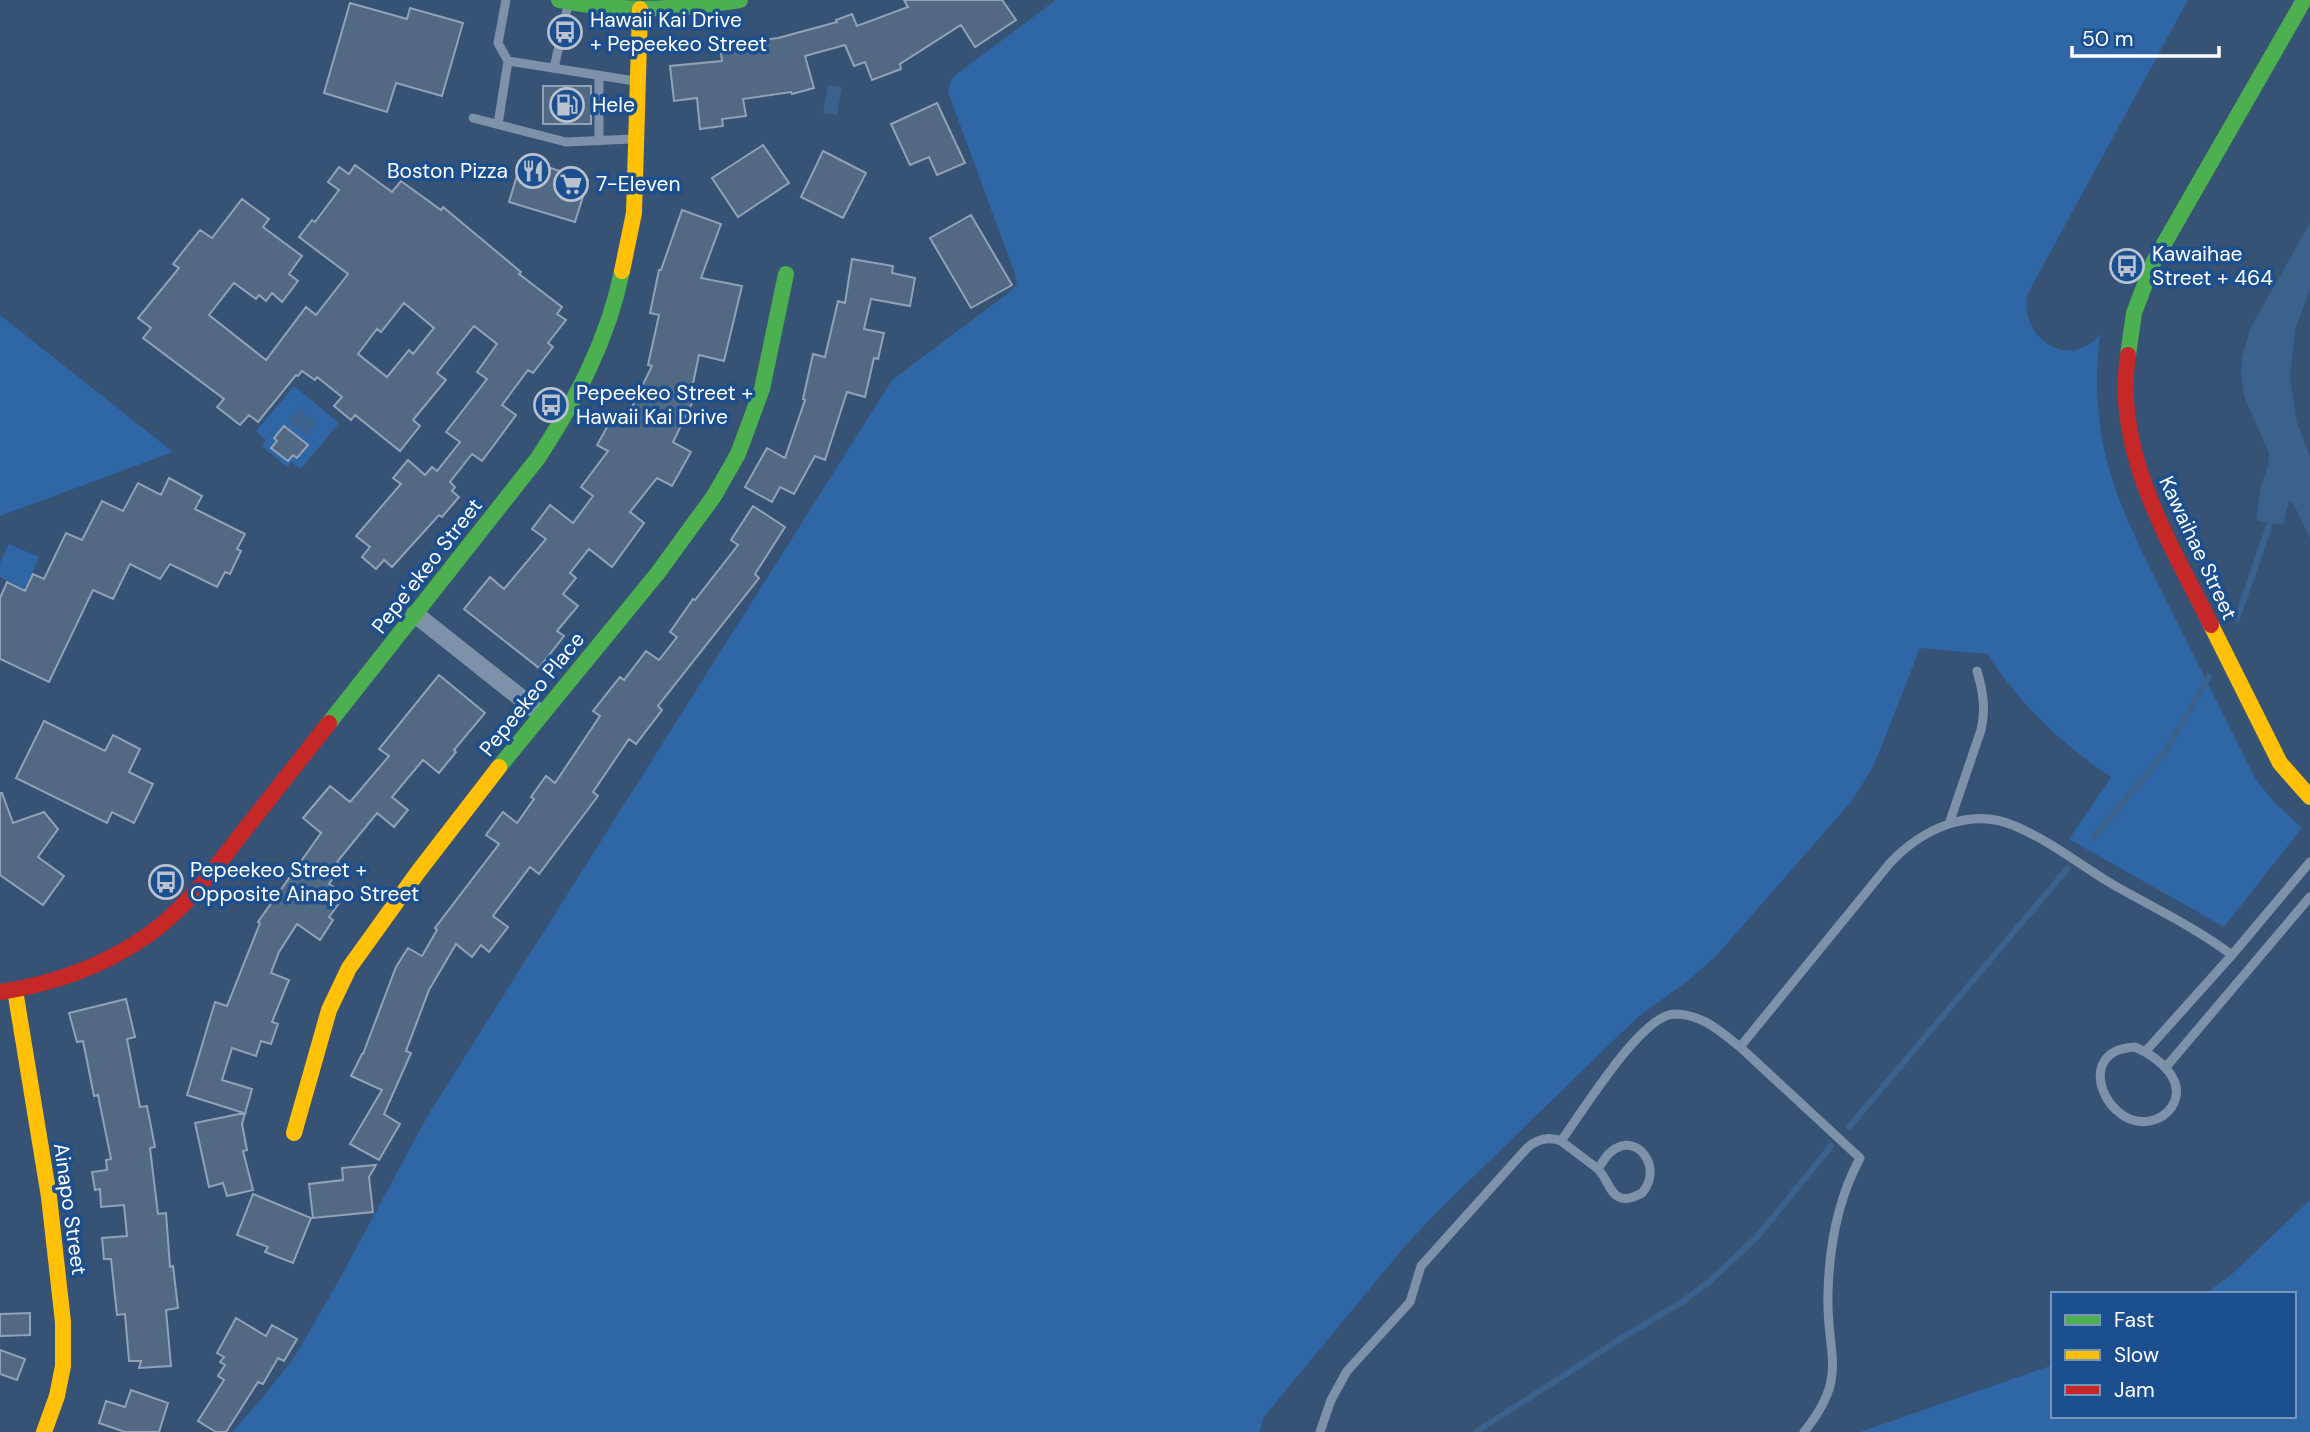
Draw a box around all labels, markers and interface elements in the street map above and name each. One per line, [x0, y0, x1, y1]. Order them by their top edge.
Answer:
place label: Hawaii Kai Drive + Pepeekeo Street [590, 6, 767, 58]
bus stop icon: Hawaii Kai Drive + Pepeekeo Street [546, 13, 584, 51]
scale bar [2072, 14, 2219, 58]
text: 50 m [2082, 25, 2133, 53]
fuel station icon: Hele [548, 86, 586, 124]
place label: Hele [592, 91, 635, 119]
restaurant icon: Boston Pizza [514, 152, 552, 190]
place label: Boston Pizza [387, 157, 508, 185]
supermarket icon: 7-Eleven [552, 165, 590, 203]
place label: 7-Eleven [596, 170, 680, 198]
place label: Kawaihae Street + 464 [2152, 240, 2273, 292]
bus stop icon: Kawaihae Street + 464 [2108, 247, 2146, 285]
place label: Pepeekeo Street + Hawaii Kai Drive [576, 379, 753, 431]
bus stop icon: Pepeekeo Street + Hawaii Kai Drive [532, 386, 570, 424]
street label: Kawaihae Street [2152, 472, 2244, 624]
street label: Pepeʻekeo Street [365, 493, 489, 639]
street label: Pepeekeo Place [473, 626, 591, 762]
place label: Pepeekeo Street + Opposite Ainapo Street [190, 856, 419, 908]
bus stop icon: Pepeekeo Street + Opposite Ainapo Street [147, 863, 185, 901]
street label: Ainapo Street [47, 1141, 93, 1277]
legend [2051, 1292, 2296, 1418]
text: Fast [2114, 1306, 2154, 1334]
text: Slow [2114, 1341, 2159, 1369]
text: Jam [2114, 1376, 2155, 1404]

